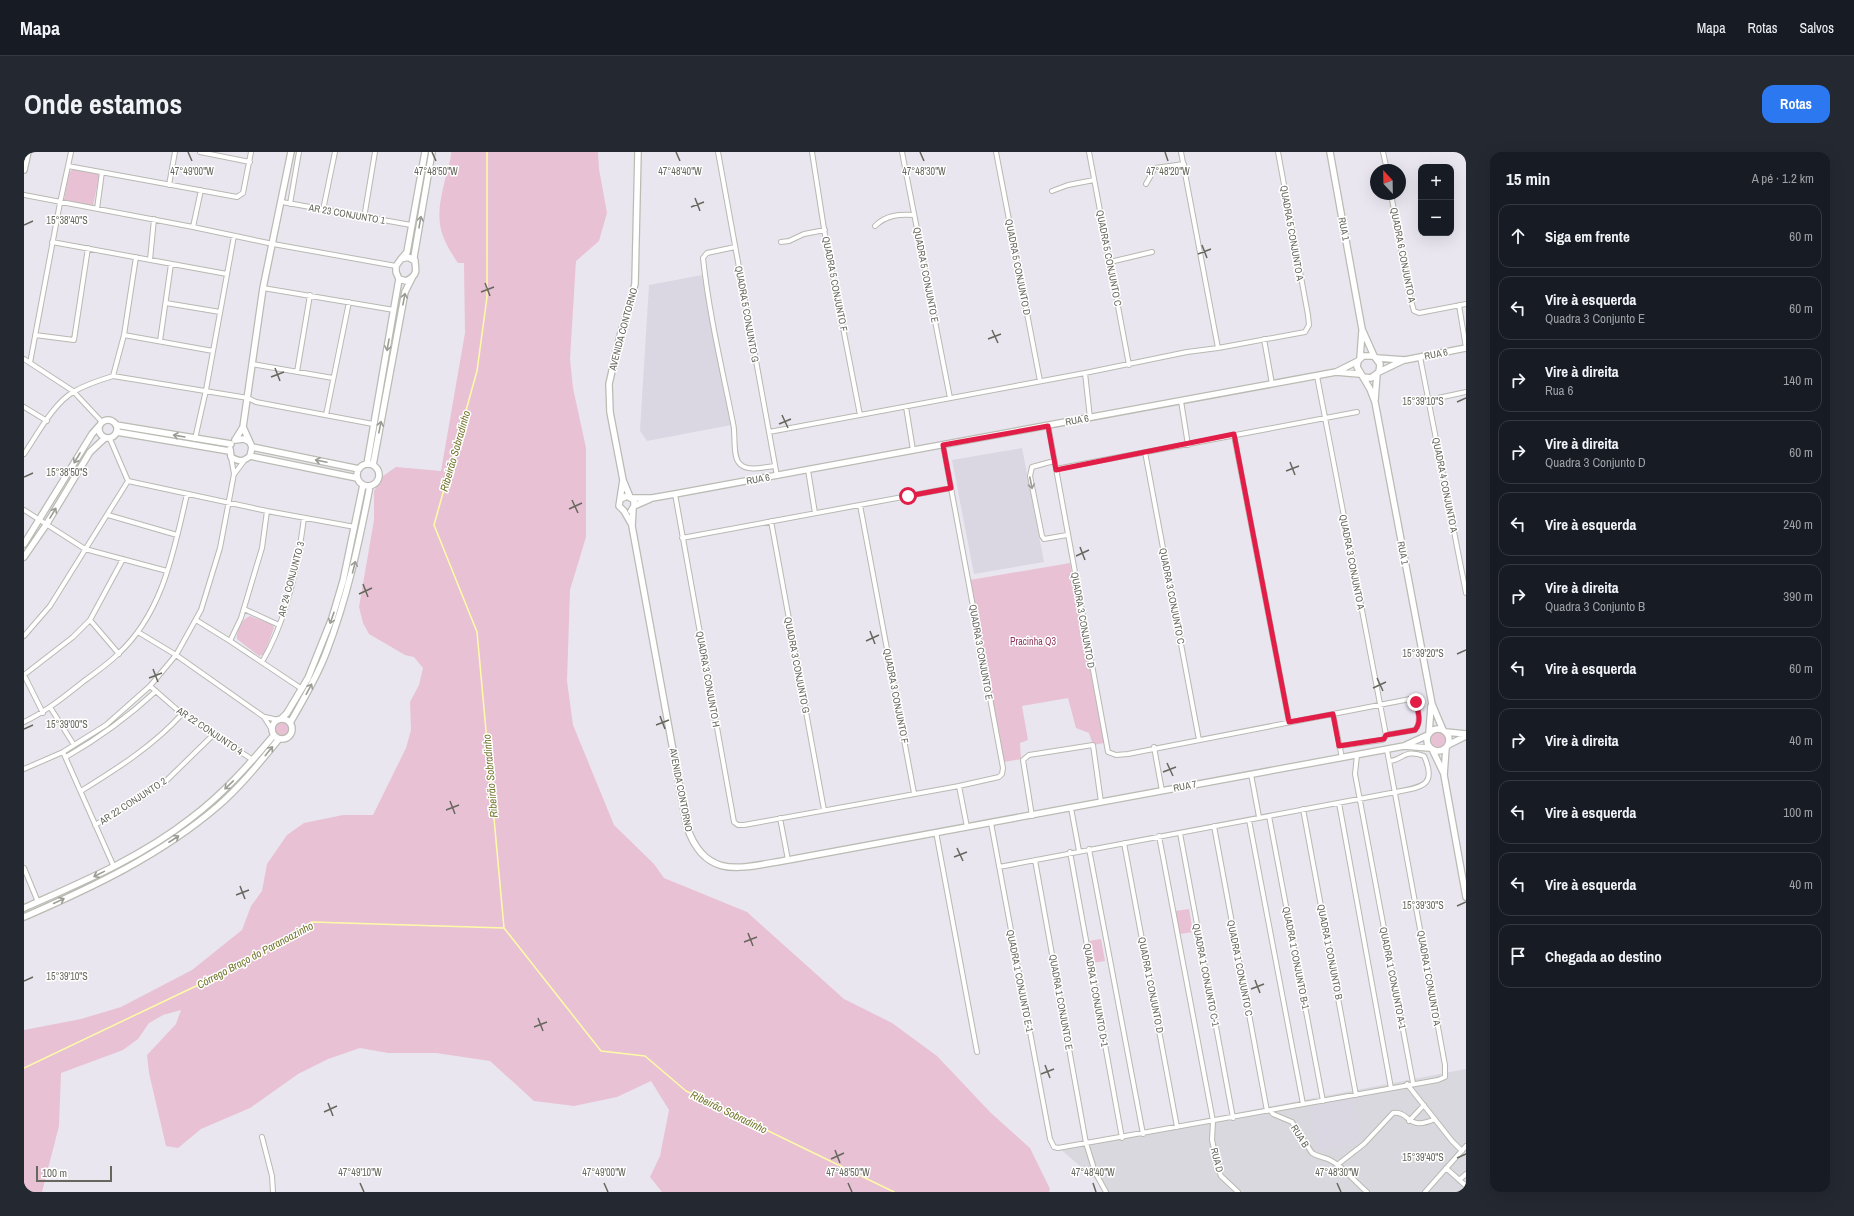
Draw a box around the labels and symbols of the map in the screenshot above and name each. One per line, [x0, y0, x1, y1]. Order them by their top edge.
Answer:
north arrow [1370, 164, 1406, 200]
text: 47°49'00"W [170, 165, 214, 178]
text: 47°48'50"W [414, 165, 458, 178]
text: 47°48'40"W [658, 165, 702, 178]
text: 47°48'30"W [902, 165, 946, 178]
text: 47°48'20"W [1146, 165, 1190, 178]
street label: QUADRA 5 CONJUNTO A [1277, 184, 1307, 282]
street label: AR 23 CONJUNTO 1 [307, 201, 387, 227]
street label: QUADRA 6 CONJUNTO A [1387, 206, 1419, 304]
street label: QUADRA 5 CONJUNTO C [1093, 209, 1125, 307]
text: 15°38'40"S [46, 214, 88, 227]
one-way arrow [416, 216, 424, 229]
street label: RUA 1 [1335, 216, 1353, 242]
street label: QUADRA 5 CONJUNTO D [1002, 218, 1034, 316]
street label: QUADRA 5 CONJUNTO E [910, 226, 942, 324]
street label: QUADRA 5 CONJUNTO F [819, 235, 851, 333]
street label: QUADRA 5 CONJUNTO G [732, 265, 762, 363]
street label: AVENIDA CONTORNO [605, 286, 640, 373]
one-way arrow [401, 293, 409, 306]
one-way arrow [383, 338, 391, 351]
street label: RUA 6 [1423, 345, 1449, 363]
text: 15°39'10"S [1402, 395, 1444, 408]
water label: Ribeirão Sobradinho [437, 409, 473, 493]
street label: RUA 6 [1064, 411, 1090, 428]
one-way arrow [376, 421, 384, 434]
one-way arrow [172, 431, 185, 439]
street label: QUADRA 4 CONJUNTO A [1429, 436, 1461, 534]
one-way arrow [73, 452, 81, 464]
one-way arrow [315, 457, 328, 465]
text: 15°38'50"S [46, 466, 88, 479]
street label: RUA 6 [745, 470, 771, 487]
one-way arrow [1028, 476, 1036, 489]
route start [899, 487, 917, 505]
one-way arrow [50, 507, 58, 519]
street label: QUADRA 3 CONJUNTO A [1336, 513, 1368, 611]
street label: AR 24 CONJUNTO 3 [274, 540, 307, 619]
street label: RUA 1 [1394, 540, 1412, 566]
street label: QUADRA 3 CONJUNTO C [1156, 547, 1188, 645]
one-way arrow [350, 561, 358, 574]
street label: QUADRA 3 CONJUNTO D [1068, 571, 1098, 669]
street label: QUADRA 3 CONJUNTO E [966, 603, 996, 701]
one-way arrow [327, 612, 335, 624]
street label: QUADRA 3 CONJUNTO G [781, 616, 813, 714]
street label: QUADRA 3 CONJUNTO H [693, 630, 723, 728]
park label: Pracinha Q3 [1010, 635, 1056, 648]
street label: QUADRA 3 CONJUNTO F [880, 647, 912, 745]
text: 15°39'20"S [1402, 647, 1444, 660]
one-way arrow [306, 683, 313, 695]
route end [1407, 693, 1425, 711]
street label: AR 22 CONJUNTO 4 [173, 703, 246, 758]
text: 15°39'00"S [46, 718, 88, 731]
water label: Ribeirão Sobradinho [479, 734, 501, 818]
one-way arrow [265, 746, 273, 757]
street label: AVENIDA CONTORNO [666, 746, 695, 833]
street label: AR 22 CONJUNTO 2 [96, 774, 169, 828]
street label: RUA 7 [1172, 777, 1198, 795]
one-way arrow [224, 780, 234, 790]
one-way arrow [168, 835, 180, 843]
one-way arrow [94, 871, 106, 878]
one-way arrow [53, 897, 65, 904]
text: 15°39'30"S [1402, 899, 1444, 912]
street label: QUADRA 1 CONJUNTO B [1314, 903, 1346, 1001]
street label: QUADRA 1 CONJUNTO B-1 [1280, 906, 1312, 1011]
water label: Córrego Braço do Paranoazinho [194, 918, 316, 992]
street label: QUADRA 1 CONJUNTO C [1224, 919, 1256, 1017]
street label: QUADRA 1 CONJUNTO C-1 [1190, 922, 1222, 1028]
street label: QUADRA 1 CONJUNTO A-1 [1377, 926, 1409, 1031]
street label: QUADRA 1 CONJUNTO E-1 [1004, 929, 1036, 1034]
street label: QUADRA 1 CONJUNTO A [1414, 929, 1444, 1027]
street label: QUADRA 1 CONJUNTO D [1135, 936, 1167, 1034]
street label: QUADRA 1 CONJUNTO D-1 [1081, 942, 1112, 1048]
street label: QUADRA 1 CONJUNTO E [1046, 953, 1076, 1051]
text: 15°39'10"S [46, 970, 88, 983]
water label: Ribeirão Sobradinho [688, 1087, 770, 1137]
street label: RUA B [1288, 1122, 1312, 1150]
street label: RUA D [1207, 1146, 1227, 1174]
text: 15°39'40"S [1402, 1151, 1444, 1164]
scale bar [36, 1164, 112, 1183]
text: 47°49'10"W [338, 1166, 382, 1179]
text: 47°49'00"W [582, 1166, 626, 1179]
text: 47°48'50"W [826, 1166, 870, 1179]
text: 47°48'40"W [1071, 1166, 1115, 1179]
text: 47°48'30"W [1315, 1166, 1359, 1179]

